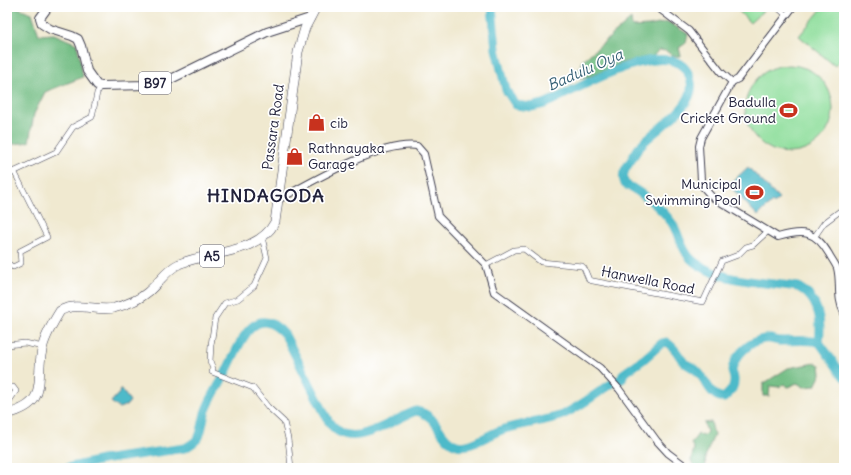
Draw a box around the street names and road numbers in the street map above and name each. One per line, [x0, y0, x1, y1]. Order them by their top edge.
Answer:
road number: B97 [139, 72, 171, 94]
street label: Passara Road [258, 83, 288, 171]
road number: A5 [200, 245, 224, 267]
street label: Hanwella Road [600, 262, 696, 298]

